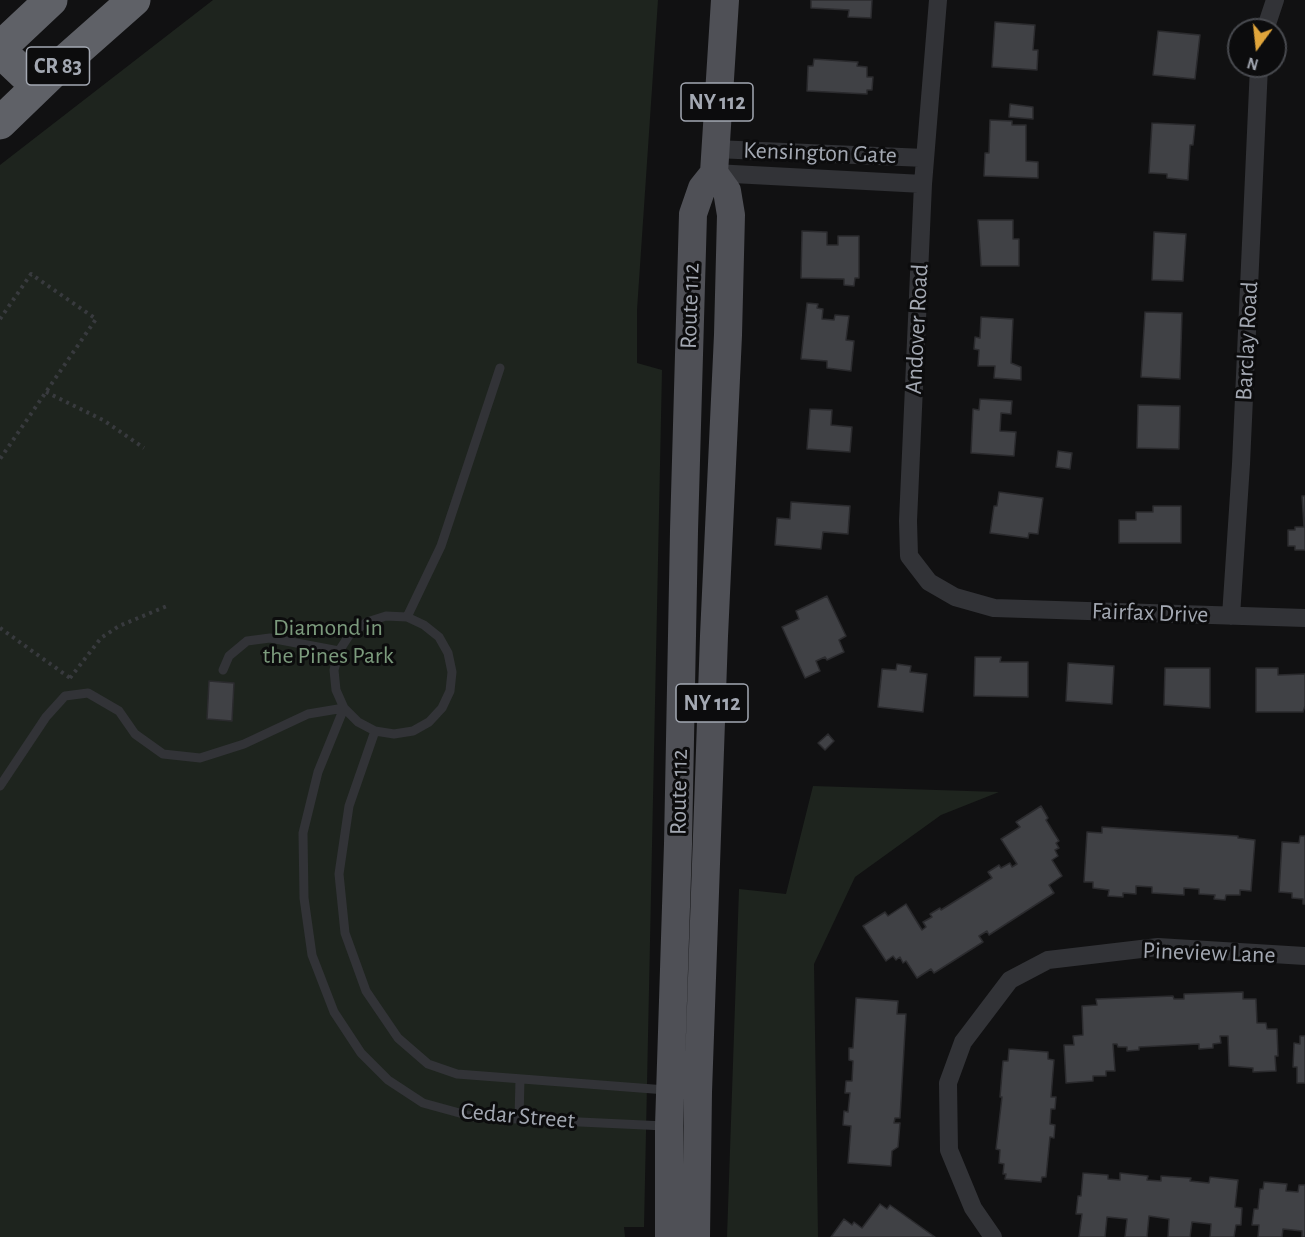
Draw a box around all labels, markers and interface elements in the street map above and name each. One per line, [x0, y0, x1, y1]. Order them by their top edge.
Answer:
north arrow [1227, 18, 1287, 78]
road number: CR 83 [26, 47, 90, 85]
text: N [1245, 54, 1260, 73]
road number: NY 112 [681, 83, 753, 121]
street label: Kensington Gate [743, 136, 897, 170]
street label: Route 112 [674, 262, 706, 350]
street label: Andover Road [899, 263, 935, 395]
street label: Barclay Road [1229, 281, 1265, 401]
street label: Fairfax Drive [1091, 597, 1209, 629]
park label: Diamond in the Pines Park [262, 614, 394, 670]
road number: NY 112 [676, 684, 748, 722]
street label: Route 112 [664, 749, 694, 835]
street label: Pineview Lane [1142, 936, 1276, 970]
street label: Cedar Street [460, 1097, 576, 1135]

